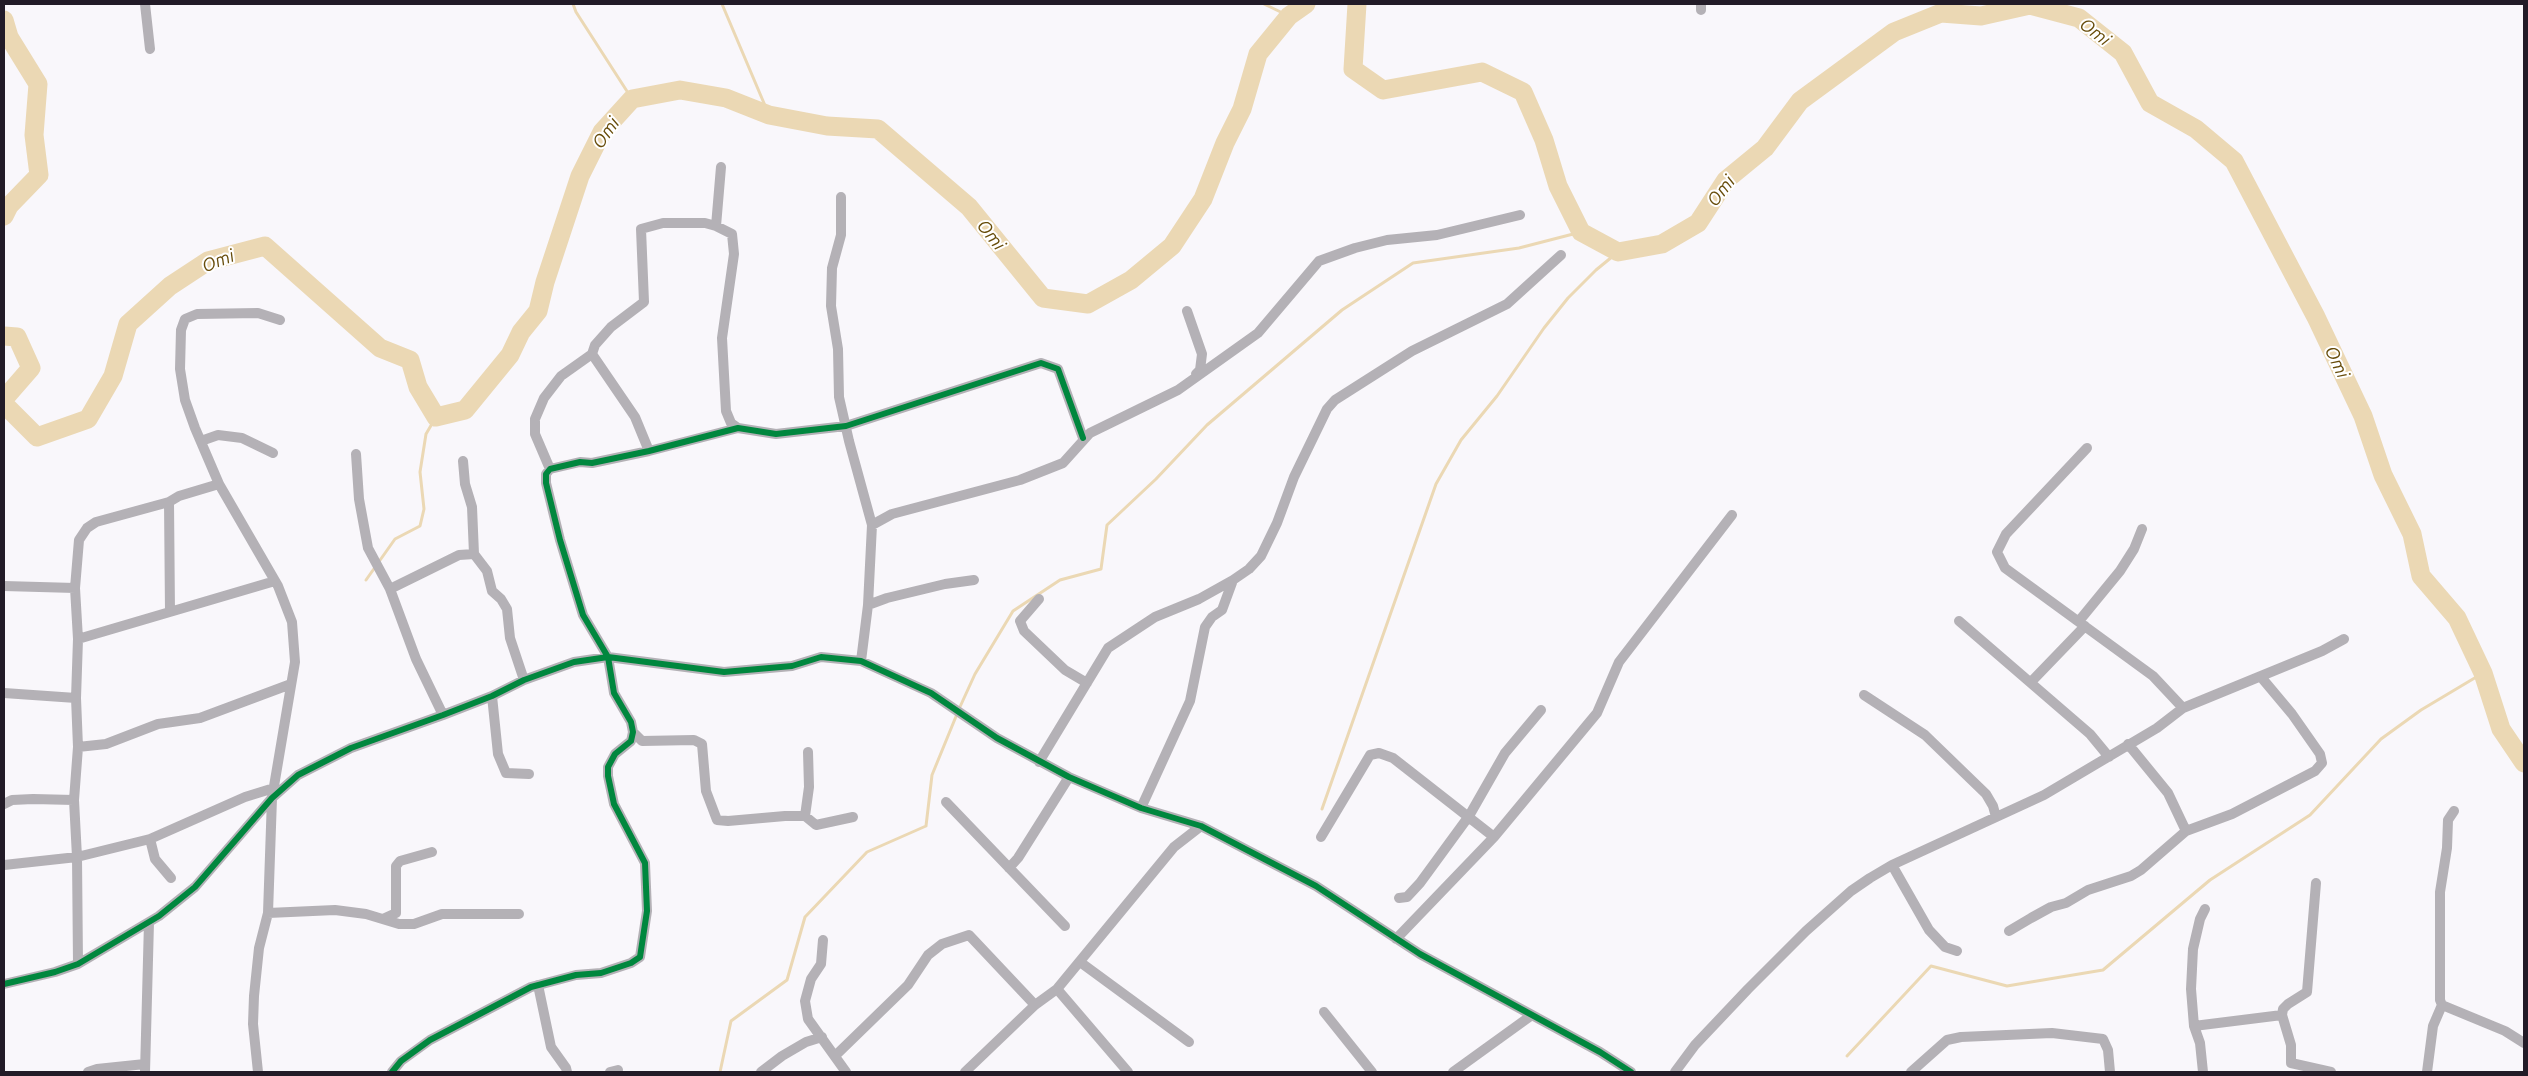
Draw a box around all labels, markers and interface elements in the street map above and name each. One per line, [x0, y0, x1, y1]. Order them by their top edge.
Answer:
water label: Omi [2075, 13, 2115, 51]
water label: Omi [588, 113, 624, 153]
water label: Omi [1702, 171, 1740, 211]
water label: Omi [972, 215, 1010, 255]
water label: Omi [199, 245, 237, 277]
water label: Omi [2320, 342, 2354, 382]

